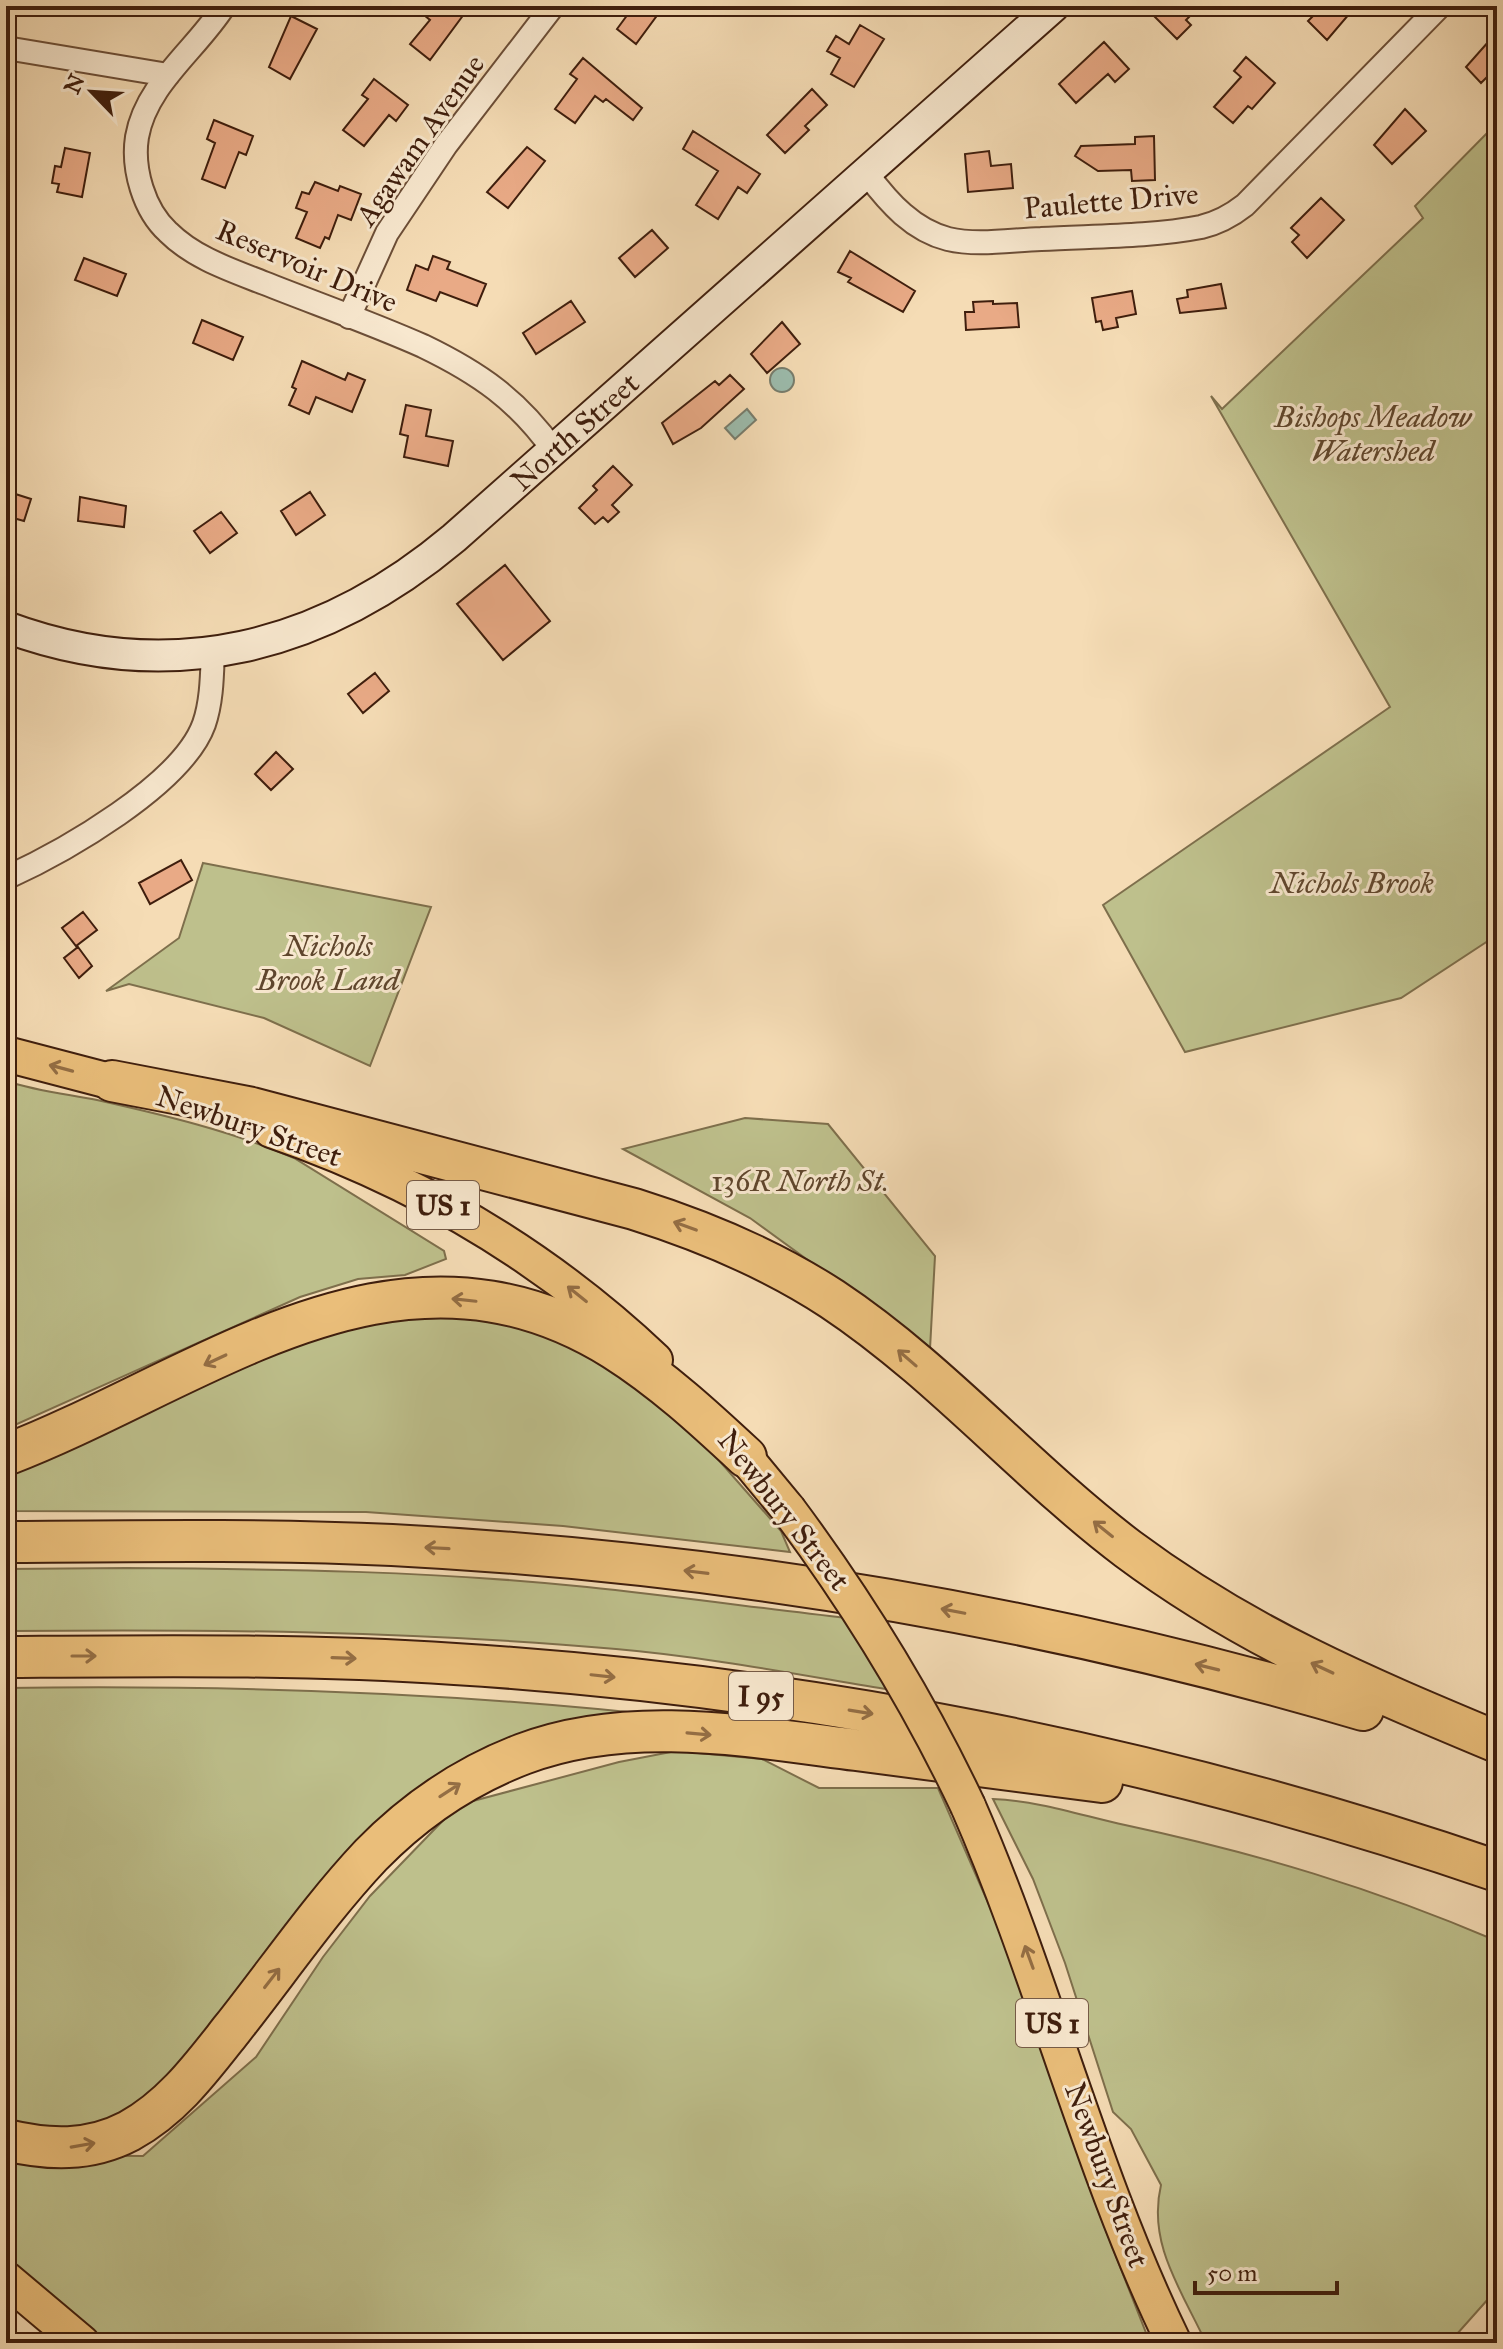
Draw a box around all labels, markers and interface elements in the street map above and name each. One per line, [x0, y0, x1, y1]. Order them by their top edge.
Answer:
street label: Agawam Avenue [347, 47, 492, 234]
north arrow [52, 52, 132, 132]
text: N [58, 69, 91, 98]
street label: Paulette Drive [1022, 175, 1200, 227]
street label: Reservoir Drive [211, 212, 403, 320]
street label: North Street [504, 365, 647, 499]
park label: Bishops Meadow Watershed [1273, 399, 1473, 469]
park label: Nichols Brook [1268, 865, 1434, 901]
park label: Nichols Brook Land [255, 928, 402, 998]
one-way arrow [49, 1060, 75, 1075]
street label: Newbury Street [151, 1077, 347, 1175]
park label: 136R North St. [711, 1163, 889, 1199]
road number: US 1 [407, 1181, 479, 1229]
one-way arrow [673, 1218, 698, 1232]
one-way arrow [568, 1285, 588, 1303]
one-way arrow [451, 1292, 478, 1307]
one-way arrow [898, 1349, 918, 1367]
one-way arrow [204, 1353, 228, 1368]
street label: Newbury Street [710, 1423, 858, 1598]
one-way arrow [1093, 1520, 1114, 1538]
one-way arrow [424, 1540, 451, 1555]
one-way arrow [684, 1564, 709, 1579]
one-way arrow [941, 1603, 966, 1618]
one-way arrow [70, 1648, 97, 1664]
one-way arrow [330, 1651, 357, 1666]
one-way arrow [1195, 1659, 1221, 1674]
one-way arrow [1310, 1660, 1334, 1675]
one-way arrow [590, 1669, 615, 1684]
road number: I 95 [729, 1672, 793, 1720]
one-way arrow [848, 1705, 873, 1720]
one-way arrow [685, 1727, 712, 1742]
one-way arrow [439, 1782, 461, 1799]
one-way arrow [1021, 1945, 1036, 1970]
one-way arrow [264, 1968, 281, 1989]
road number: US 1 [1016, 1999, 1088, 2047]
street label: Newbury Street [1057, 2078, 1157, 2273]
one-way arrow [69, 2137, 95, 2152]
scale bar [1195, 2245, 1337, 2295]
text: 50 m [1207, 2258, 1257, 2288]

